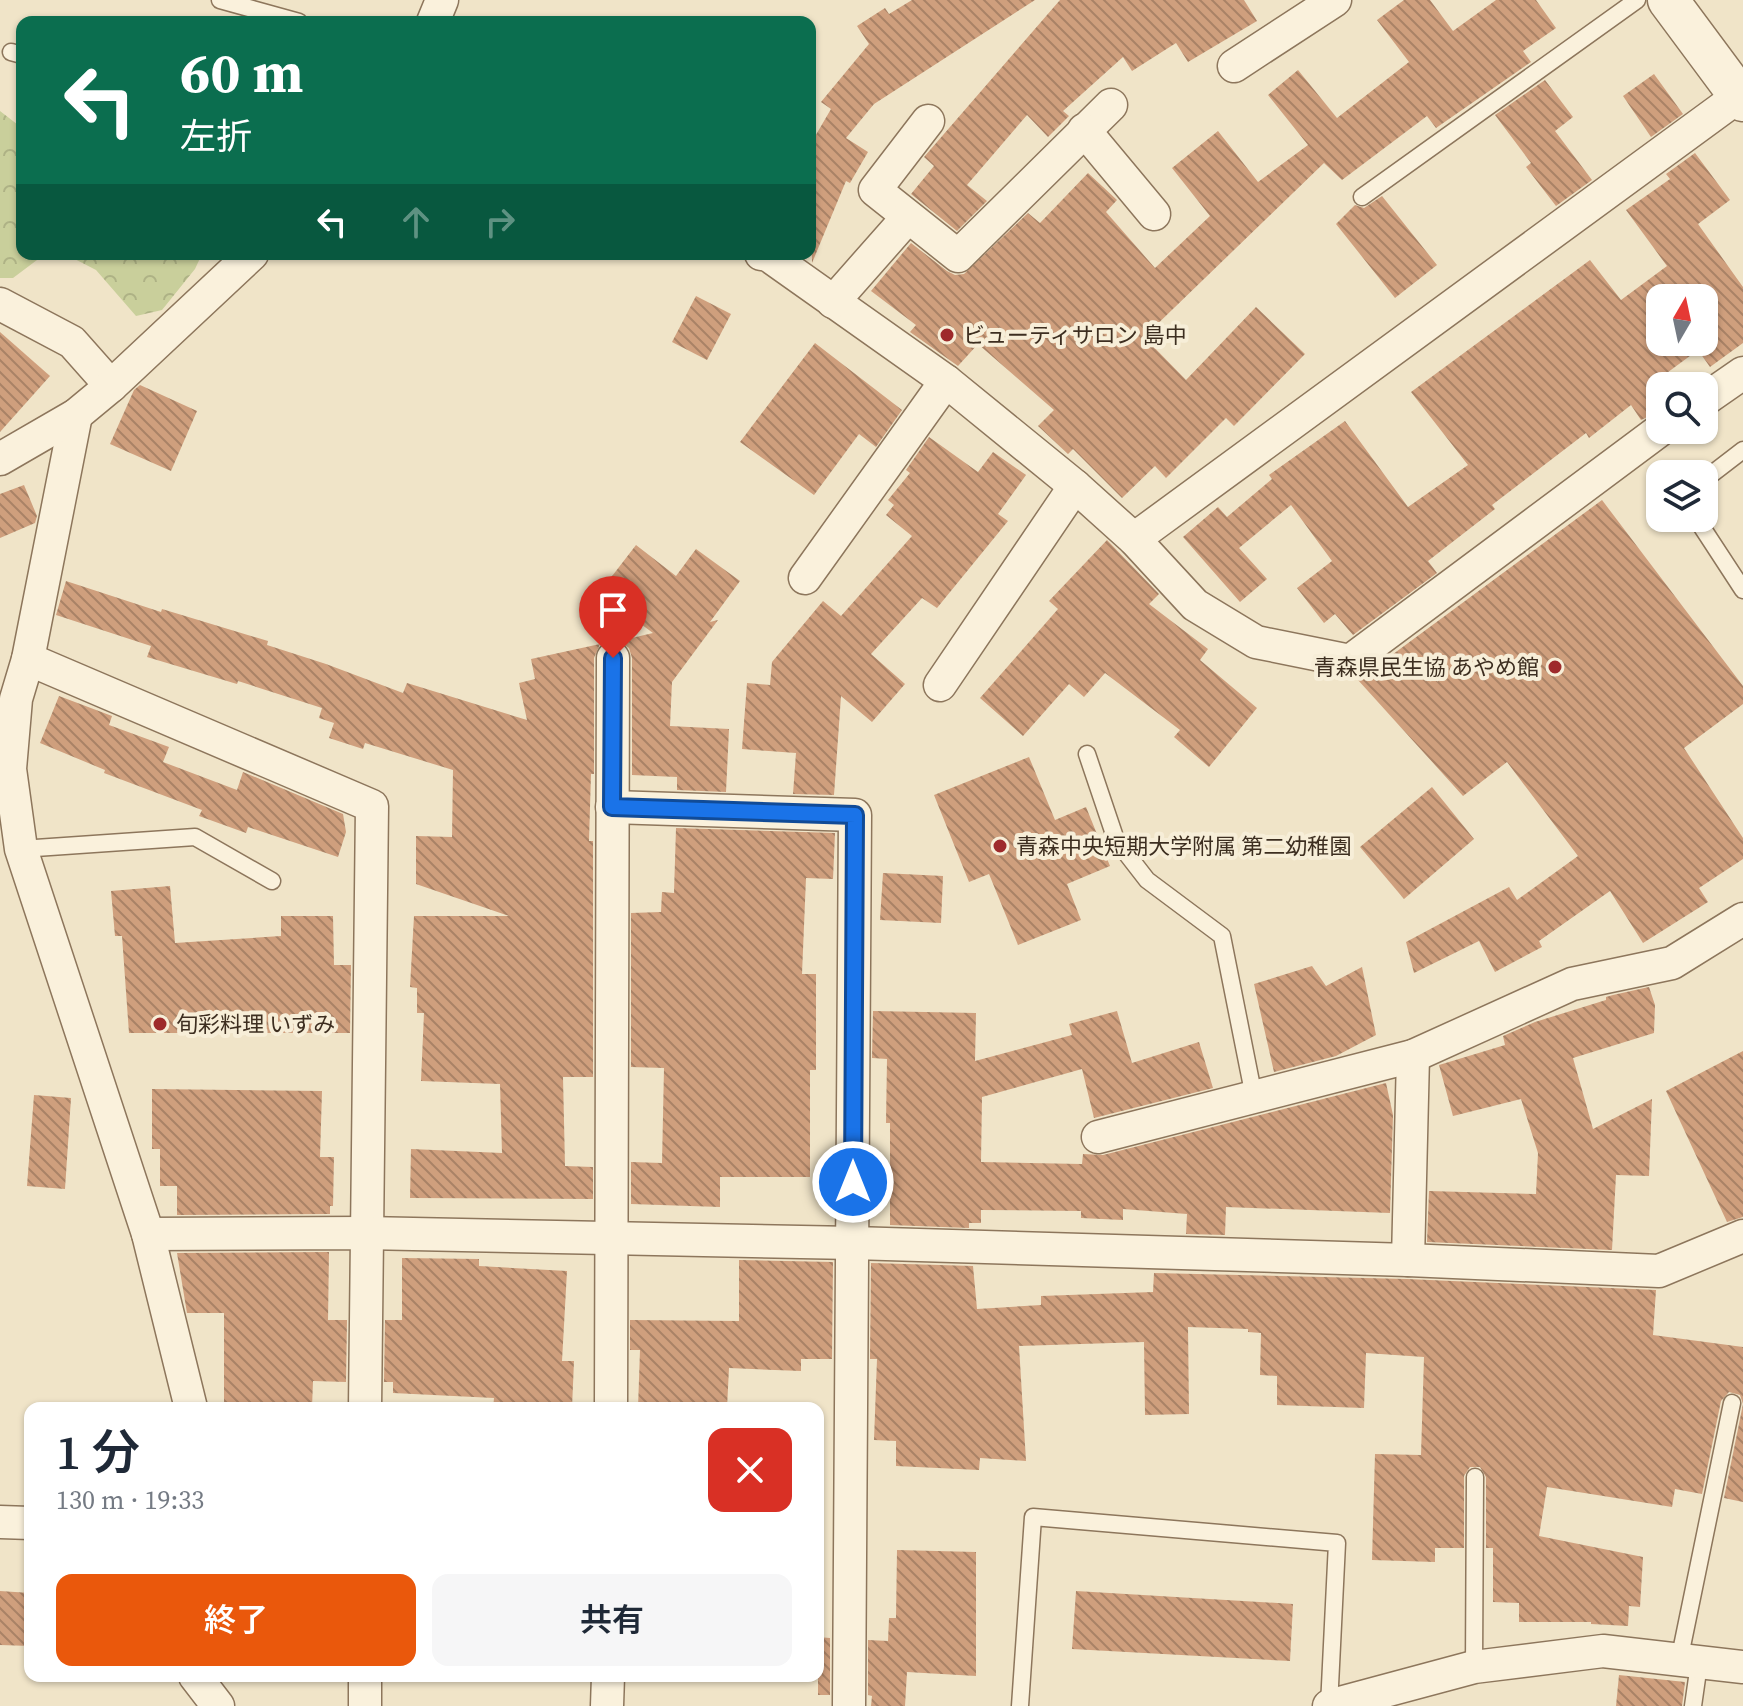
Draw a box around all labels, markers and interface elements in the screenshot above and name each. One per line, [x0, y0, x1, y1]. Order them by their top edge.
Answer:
text: 60 m [180, 34, 303, 111]
icon: left [48, 48, 152, 152]
text: 左折 [180, 112, 252, 161]
icon: left [310, 200, 354, 244]
icon: ahead [394, 200, 438, 244]
icon: right [478, 200, 522, 244]
north arrow [1646, 284, 1718, 356]
map controls [1646, 284, 1718, 532]
place label: ビューティサロン 島中 [963, 320, 1187, 350]
marker: ビューティサロン 島中 [938, 326, 956, 344]
button: search [1646, 372, 1718, 444]
button: layers [1646, 460, 1718, 532]
pin [579, 576, 647, 658]
icon: arrive [591, 588, 635, 632]
place label: 青森県民生協 あやめ館 [1314, 652, 1539, 682]
marker: 青森県民生協 あやめ館 [1546, 658, 1564, 676]
place label: 青森中央短期大学附属 第二幼稚園 [1016, 831, 1351, 861]
marker: 青森中央短期大学附属 第二幼稚園 [991, 837, 1009, 855]
place label: 旬彩料理 いずみ [176, 1009, 335, 1039]
marker: 旬彩料理 いずみ [151, 1015, 169, 1033]
position arrow [811, 1140, 895, 1224]
text: 1 分 [56, 1419, 140, 1485]
button: close [708, 1428, 792, 1512]
text: 130 m · 19:33 [56, 1482, 204, 1518]
button: 終了 [56, 1574, 416, 1666]
button: 共有 [432, 1574, 792, 1666]

